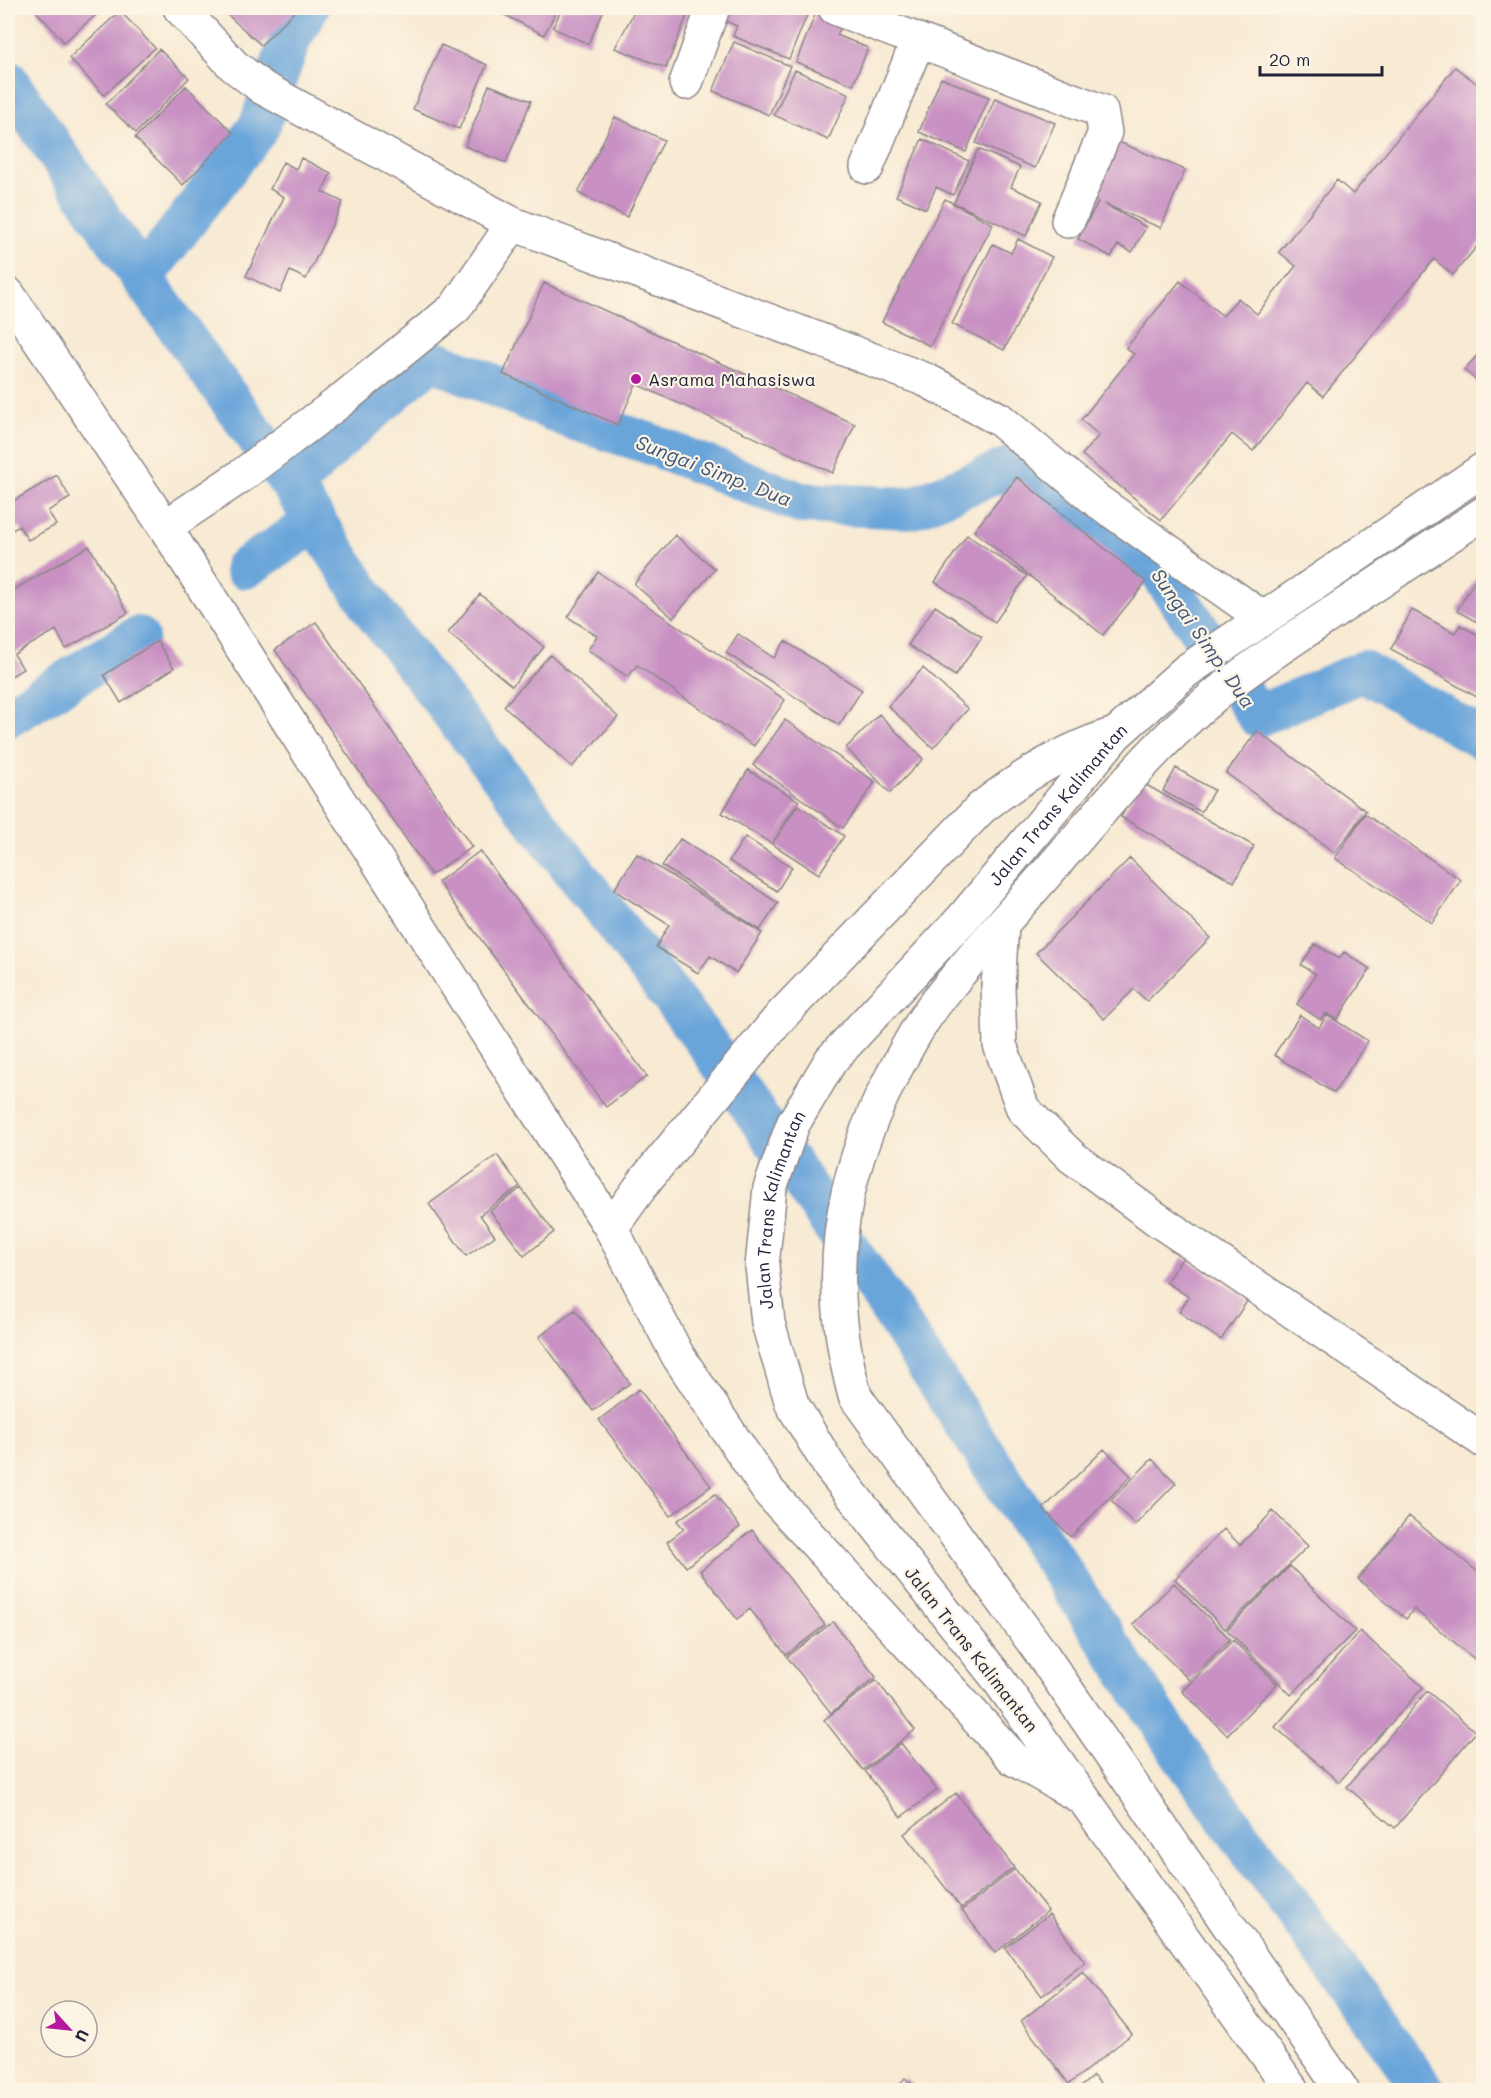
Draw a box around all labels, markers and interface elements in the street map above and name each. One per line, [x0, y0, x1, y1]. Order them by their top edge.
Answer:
scale bar [1260, 39, 1382, 77]
text: 20 m [1269, 47, 1310, 71]
place label: Asrama Mahasiswa [648, 367, 816, 391]
marker: Asrama Mahasiswa [629, 372, 643, 386]
water label: Sungai Simp. Dua [632, 428, 796, 512]
water label: Sungai Simp. Dua [1146, 563, 1262, 713]
street label: Jalan Trans Kalimantan [983, 718, 1132, 890]
street label: Jalan Trans Kalimantan [750, 1105, 811, 1310]
street label: Jalan Trans Kalimantan [900, 1561, 1044, 1737]
north arrow [39, 1999, 99, 2059]
text: U [71, 2026, 95, 2046]

